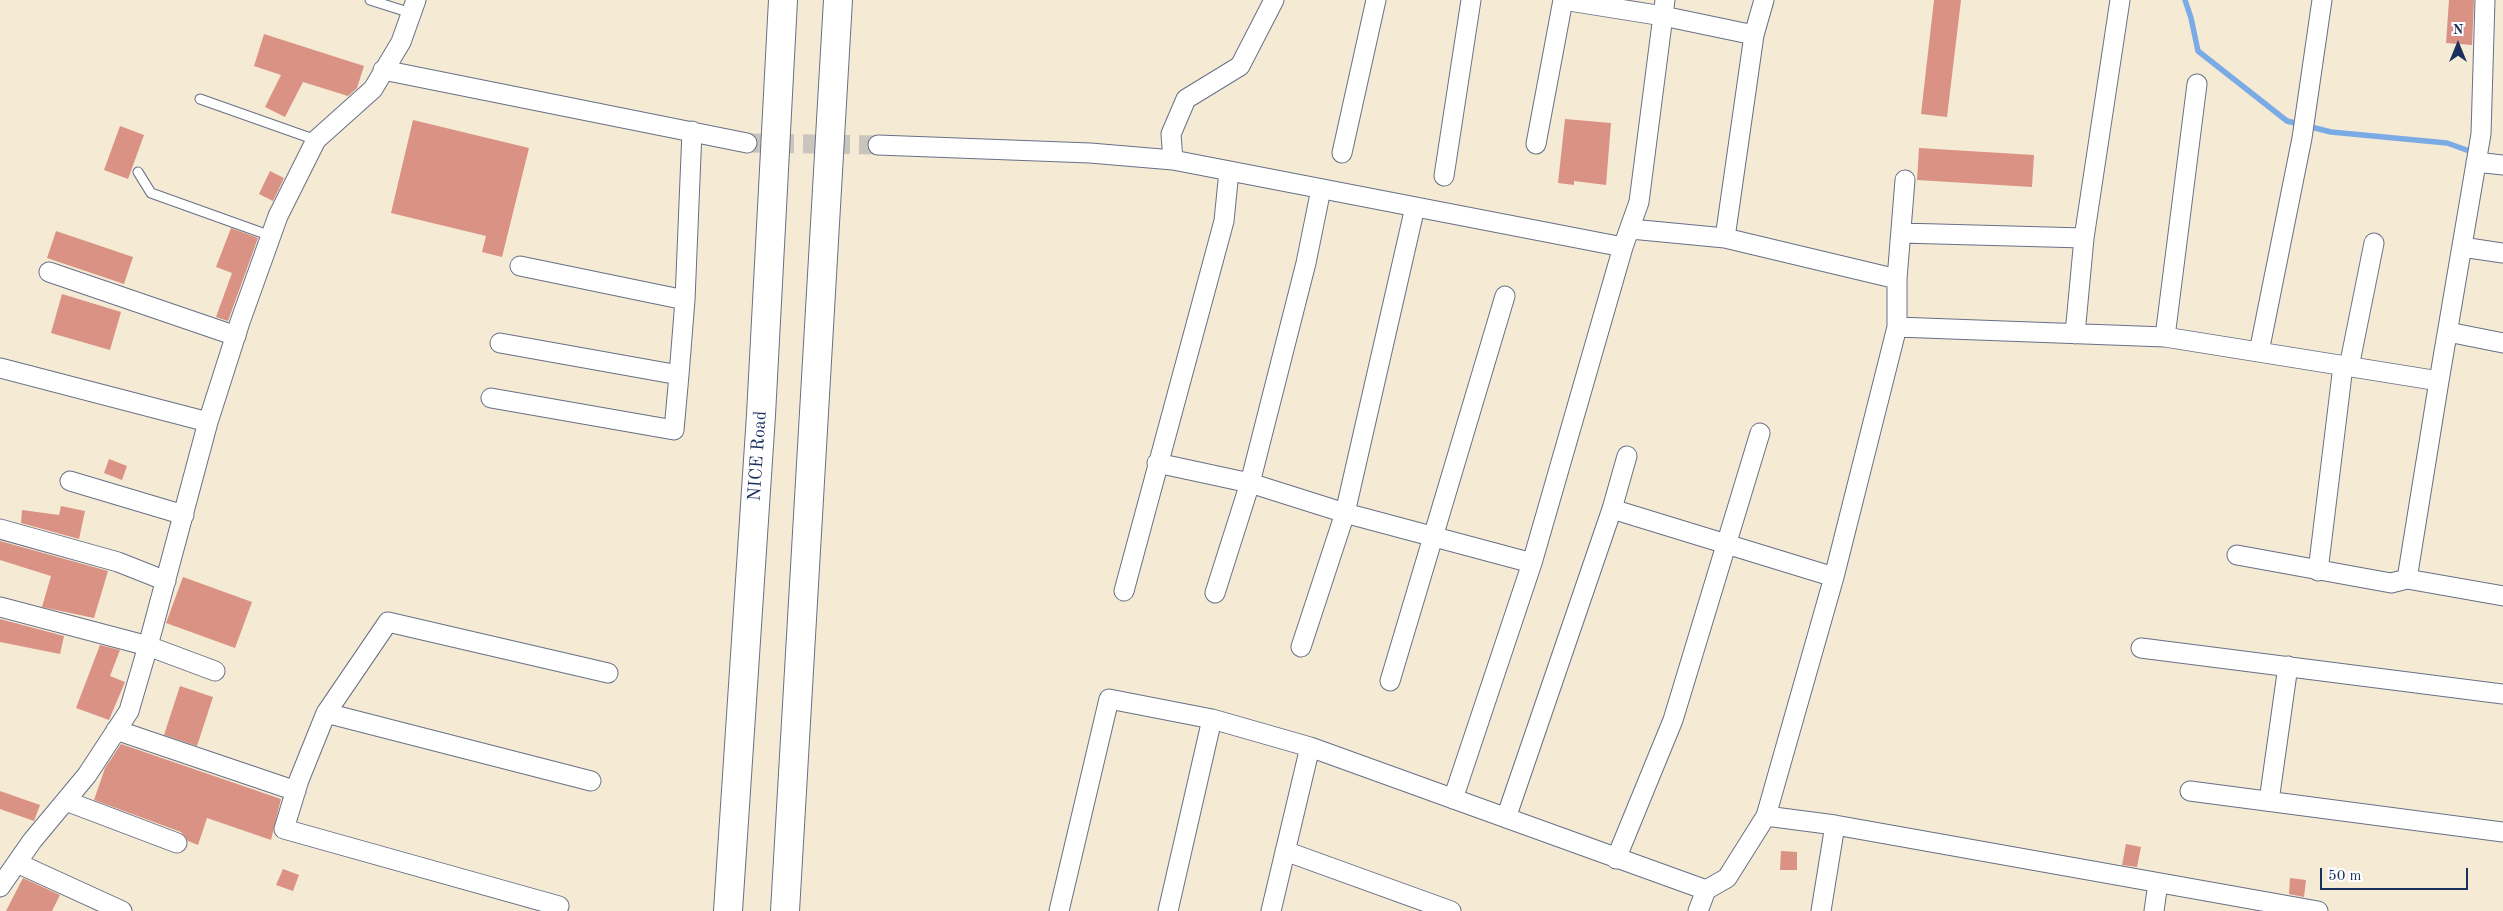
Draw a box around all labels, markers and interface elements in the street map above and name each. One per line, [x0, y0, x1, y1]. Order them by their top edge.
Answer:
north arrow [2433, 20, 2483, 70]
text: N [2453, 23, 2463, 37]
street label: NICE Road [744, 410, 772, 502]
scale bar [2323, 858, 2470, 890]
text: 50 m [2328, 869, 2362, 884]

